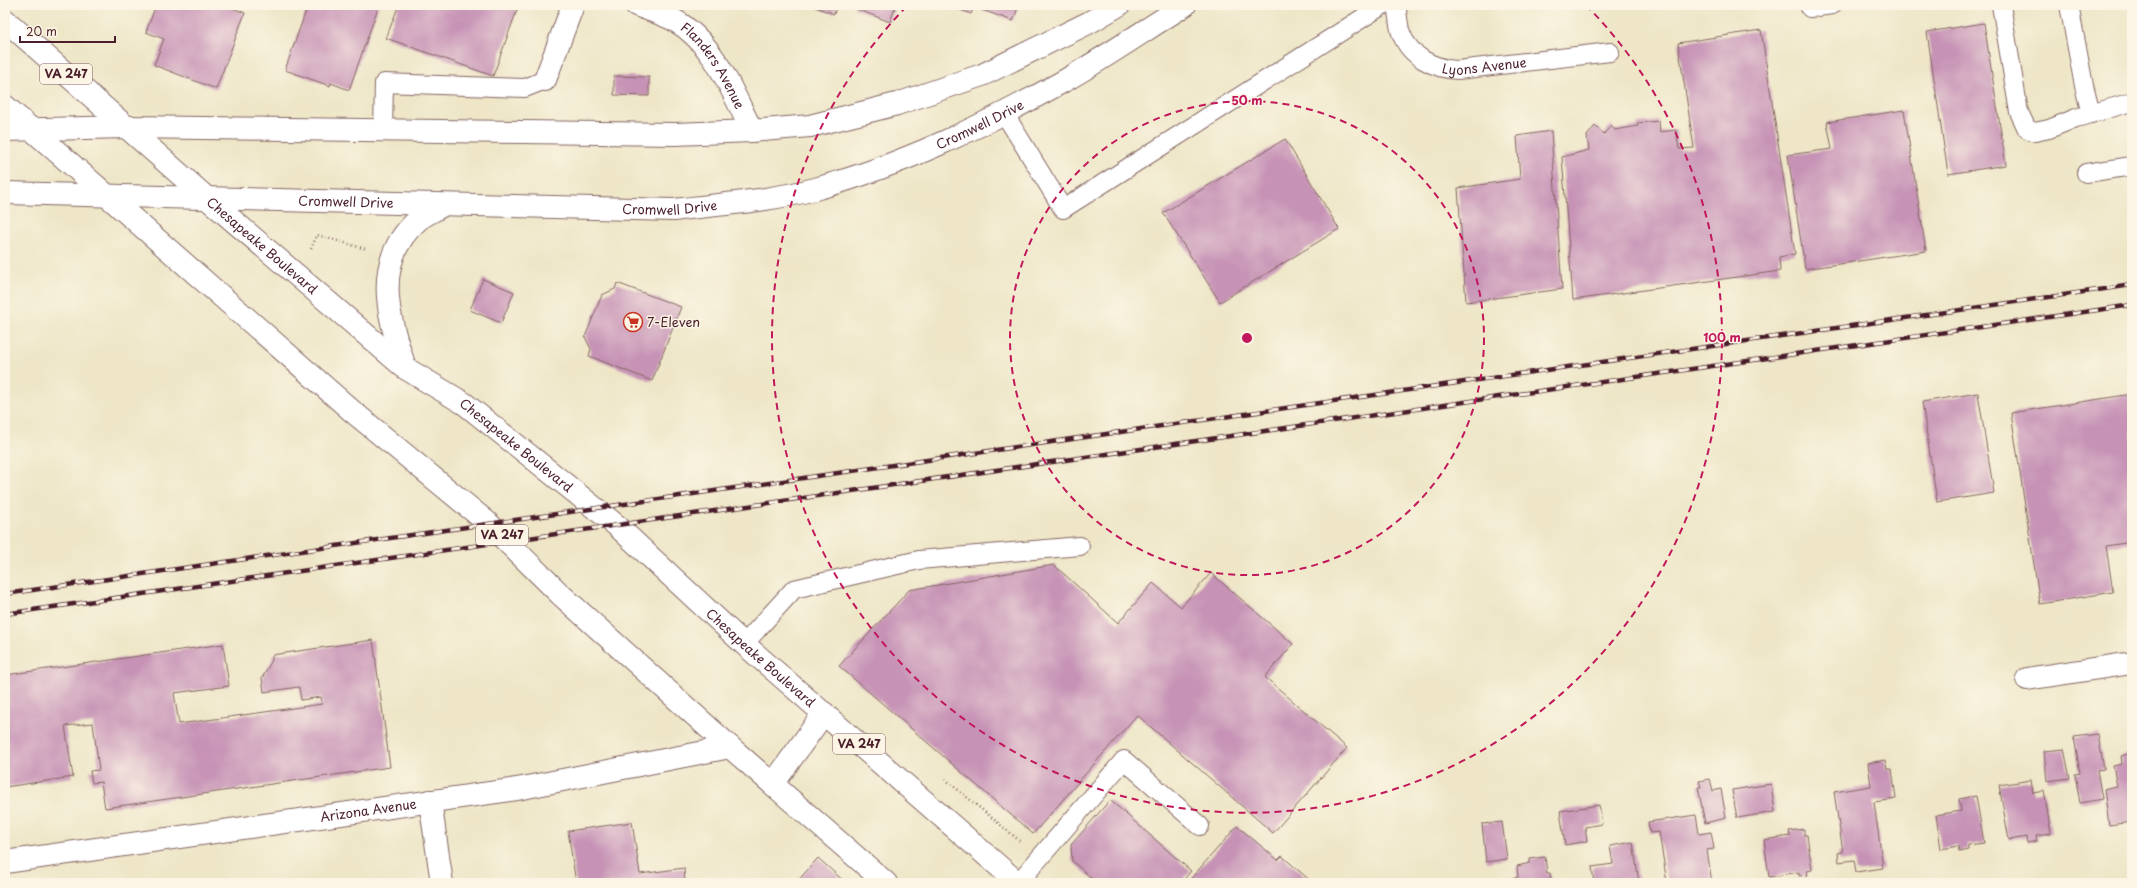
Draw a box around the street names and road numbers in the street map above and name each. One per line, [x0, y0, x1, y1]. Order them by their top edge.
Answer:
street label: Flanders Avenue [677, 17, 750, 112]
street label: Lyons Avenue [1441, 52, 1527, 79]
road number: VA 247 [40, 64, 92, 84]
street label: Cromwell Drive [933, 95, 1027, 153]
street label: Cromwell Drive [298, 190, 394, 212]
street label: Chesapeake Boulevard [203, 192, 322, 298]
street label: Cromwell Drive [622, 195, 718, 219]
street label: Chesapeake Boulevard [456, 393, 577, 496]
road number: VA 247 [476, 525, 528, 545]
street label: Chesapeake Boulevard [702, 604, 820, 711]
road number: VA 247 [833, 734, 885, 754]
street label: Arizona Avenue [319, 793, 418, 826]

